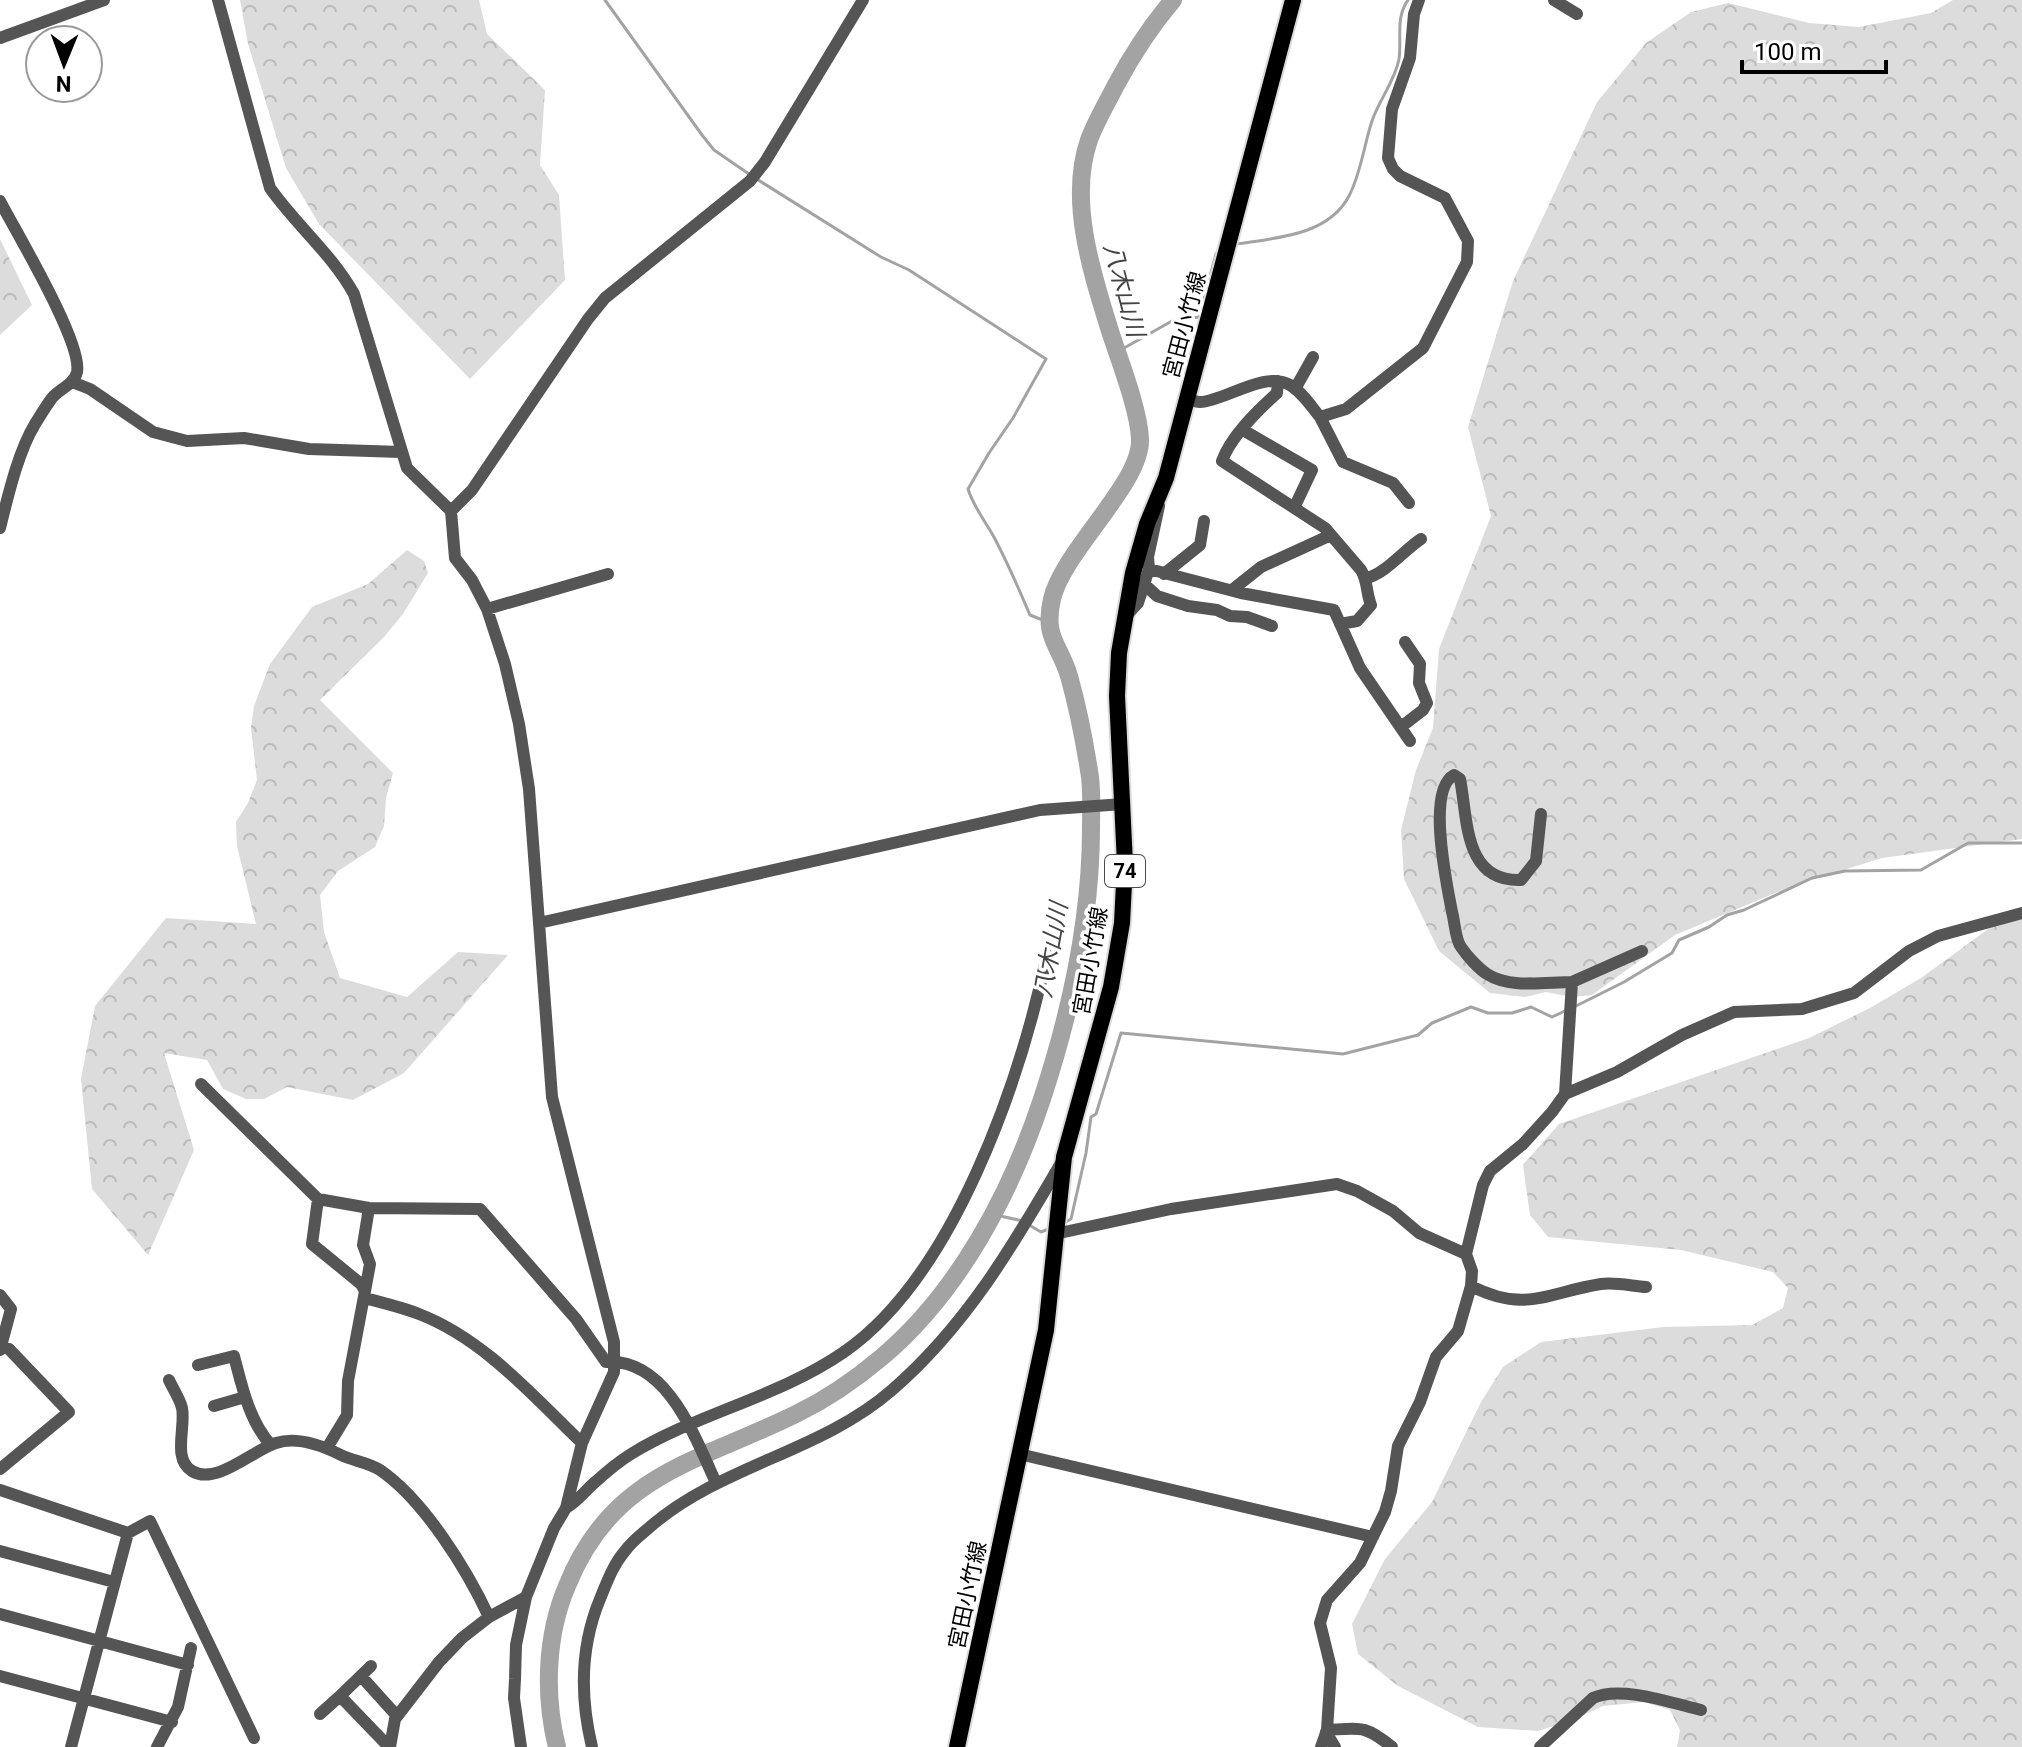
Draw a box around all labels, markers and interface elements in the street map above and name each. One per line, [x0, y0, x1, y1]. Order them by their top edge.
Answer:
north arrow [24, 24, 104, 104]
scale bar [1742, 24, 1886, 74]
text: 100 m [1754, 38, 1821, 66]
text: N [56, 71, 72, 96]
water label: 八木山川 [1098, 240, 1151, 343]
street label: 宮田小竹線 [1158, 269, 1211, 381]
road number: 74 [1105, 855, 1145, 887]
water label: 八木山川 [1029, 897, 1074, 1000]
street label: 宮田小竹線 [1069, 905, 1112, 1017]
street label: 宮田小竹線 [944, 1539, 991, 1652]

